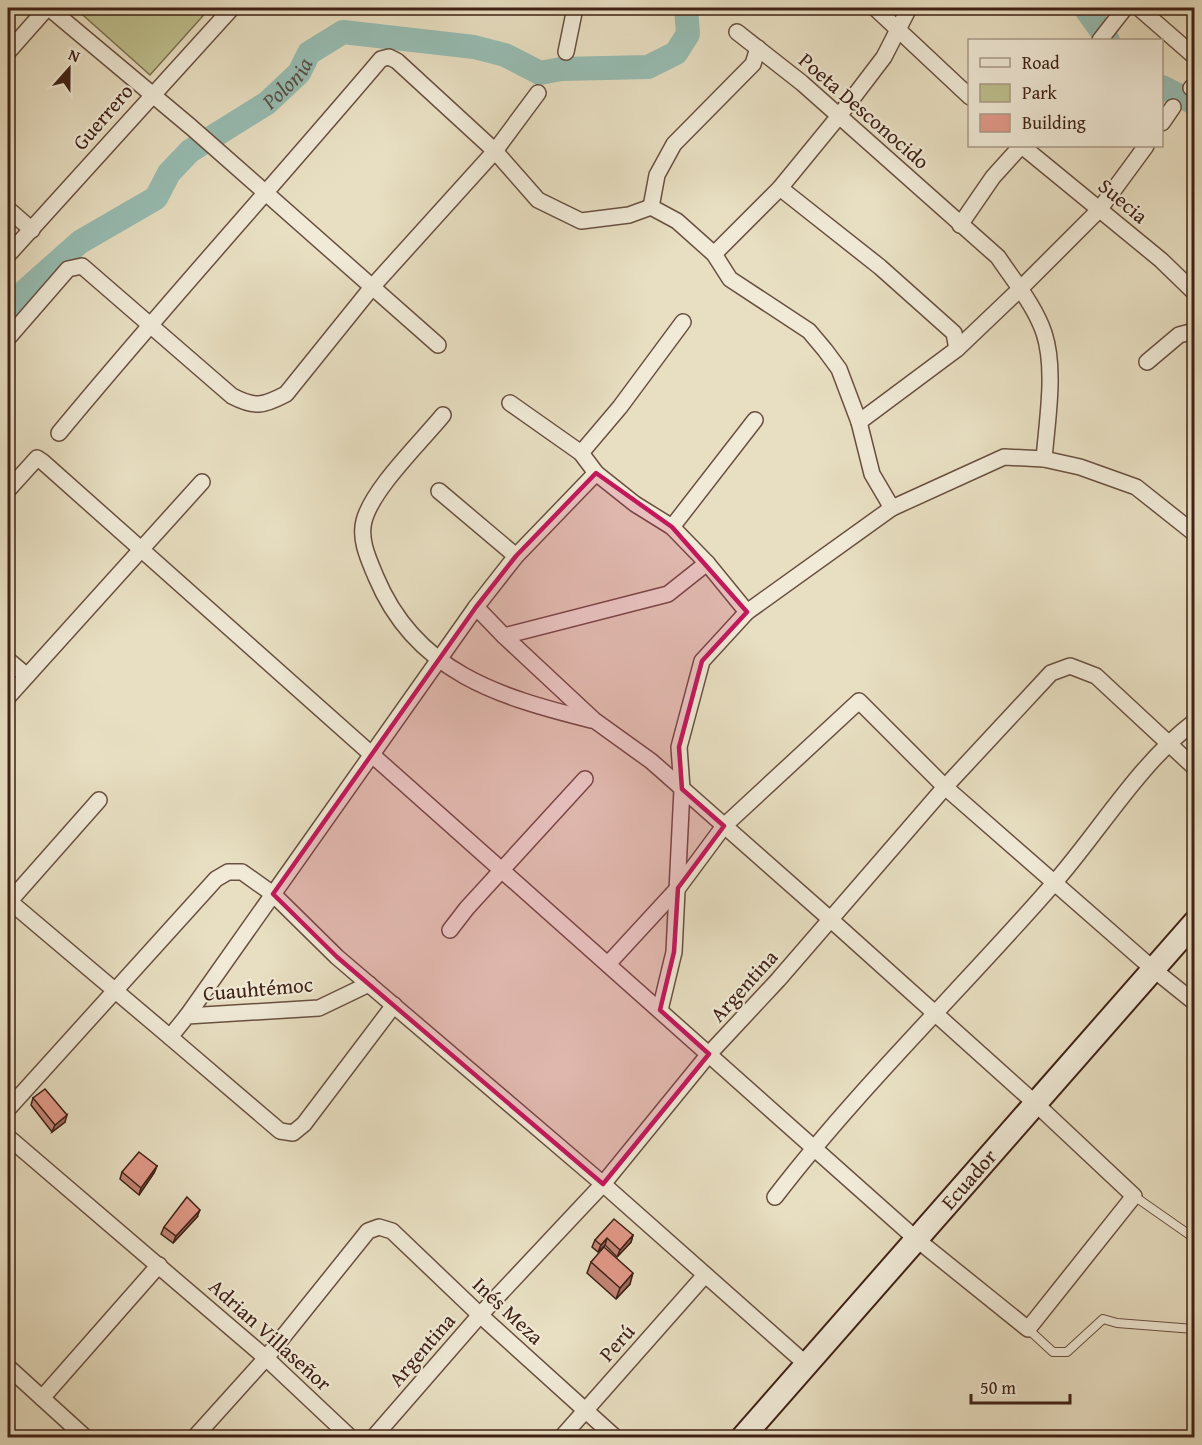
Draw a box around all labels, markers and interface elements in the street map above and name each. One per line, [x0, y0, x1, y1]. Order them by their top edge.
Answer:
north arrow [39, 39, 99, 99]
legend [968, 39, 1163, 147]
text: N [65, 42, 84, 68]
street label: Poeta Desconocido [792, 45, 937, 176]
text: Road [1022, 49, 1060, 76]
water label: Polonia [254, 52, 320, 117]
street label: Guerrero [65, 77, 140, 157]
text: Park [1022, 79, 1058, 106]
text: Building [1022, 109, 1086, 136]
street label: Suecia [1092, 171, 1155, 231]
street label: Argentina [702, 942, 785, 1029]
street label: Cuauhtémoc [202, 968, 314, 1009]
street label: Ecuador [933, 1142, 1004, 1216]
street label: Inés Meza [466, 1270, 551, 1352]
street label: Adrian Villaseñor [202, 1271, 339, 1398]
street label: Argentina [381, 1306, 462, 1393]
street label: Perú [591, 1317, 642, 1368]
scale bar [971, 1367, 1070, 1405]
text: 50 m [980, 1374, 1016, 1401]

